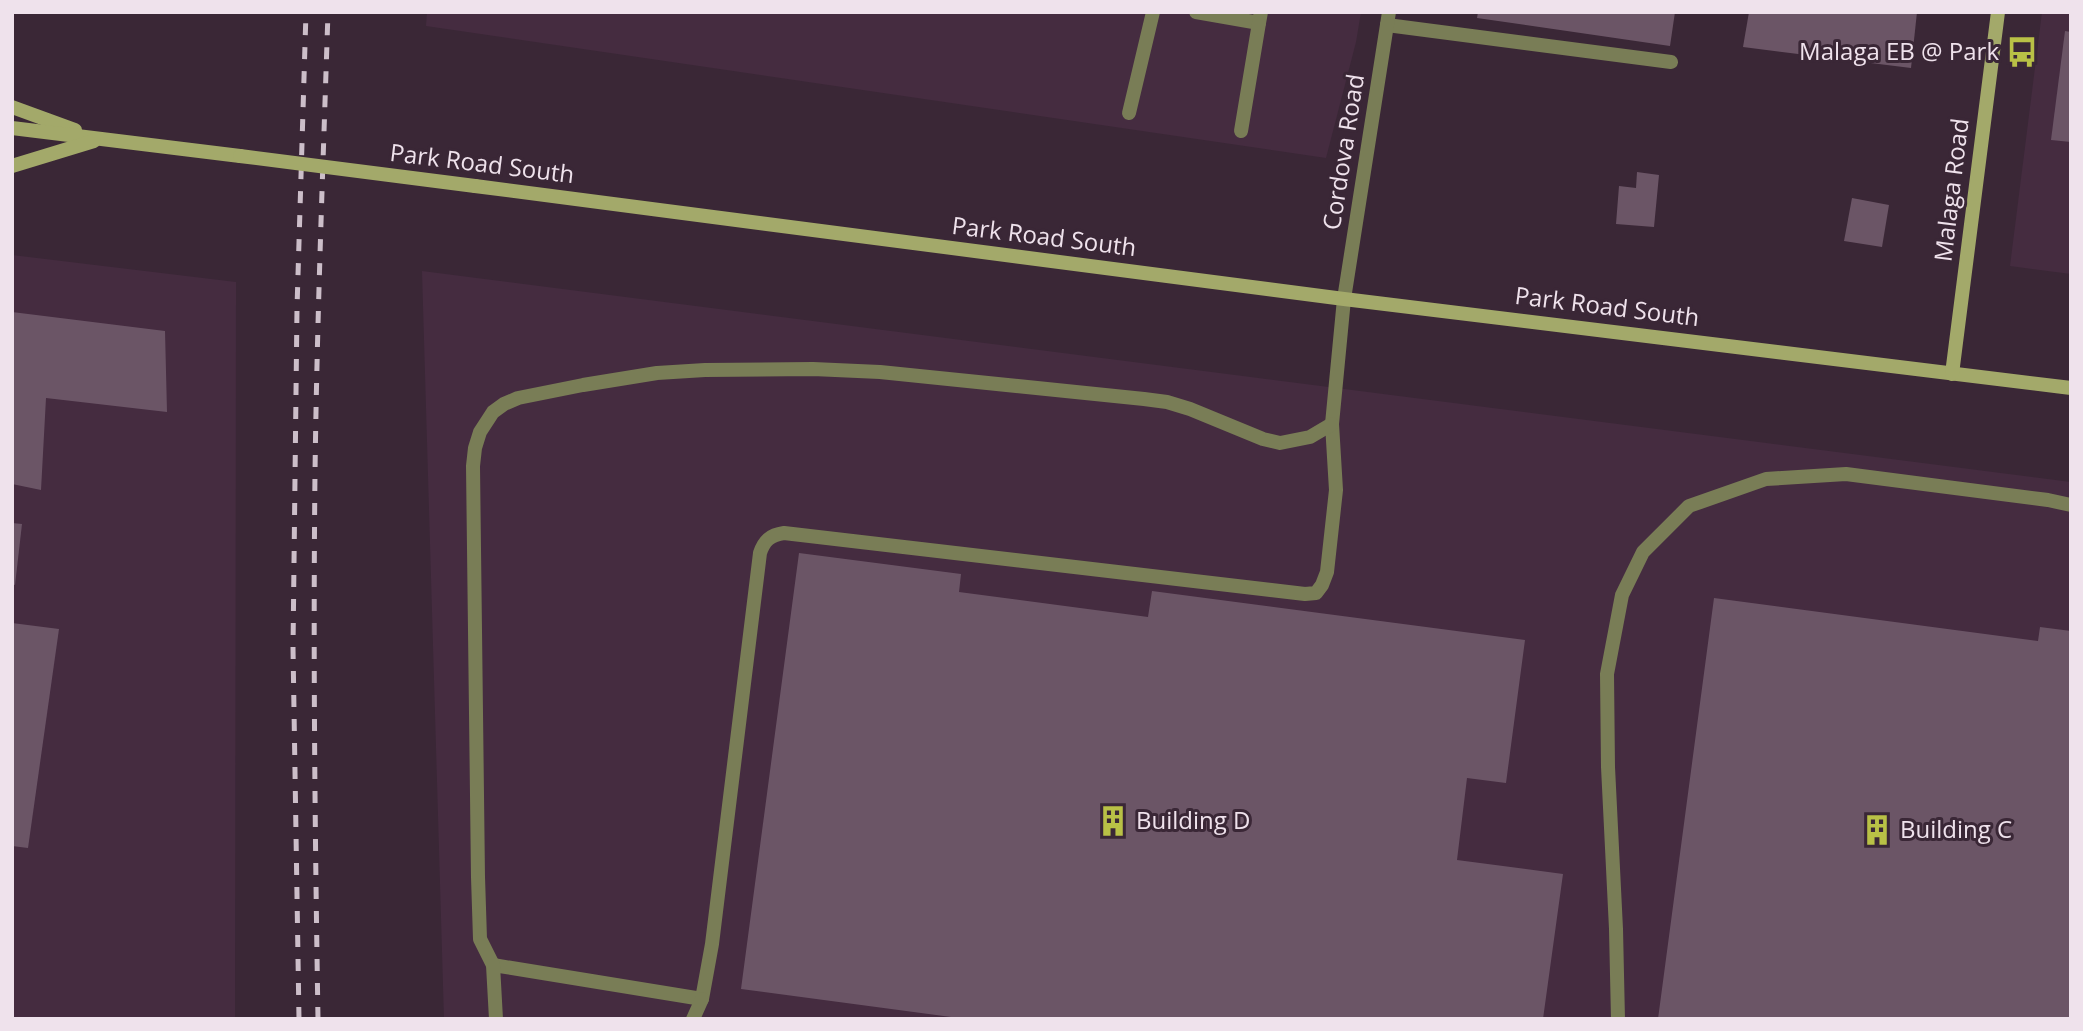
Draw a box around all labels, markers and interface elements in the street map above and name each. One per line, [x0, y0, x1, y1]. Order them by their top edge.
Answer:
place label: Malaga EB @ Park [1799, 34, 1999, 67]
bus stop icon: Malaga EB @ Park [2005, 35, 2039, 69]
street label: Cordova Road [1314, 71, 1371, 232]
street label: Malaga Road [1925, 116, 1976, 263]
street label: Park Road South [388, 135, 576, 190]
street label: Park Road South [950, 208, 1138, 263]
street label: Park Road South [1513, 278, 1701, 333]
place label: Building D [1136, 803, 1250, 836]
building icon: Building D [1096, 804, 1130, 838]
place label: Building C [1900, 812, 2012, 845]
building icon: Building C [1860, 813, 1894, 847]

